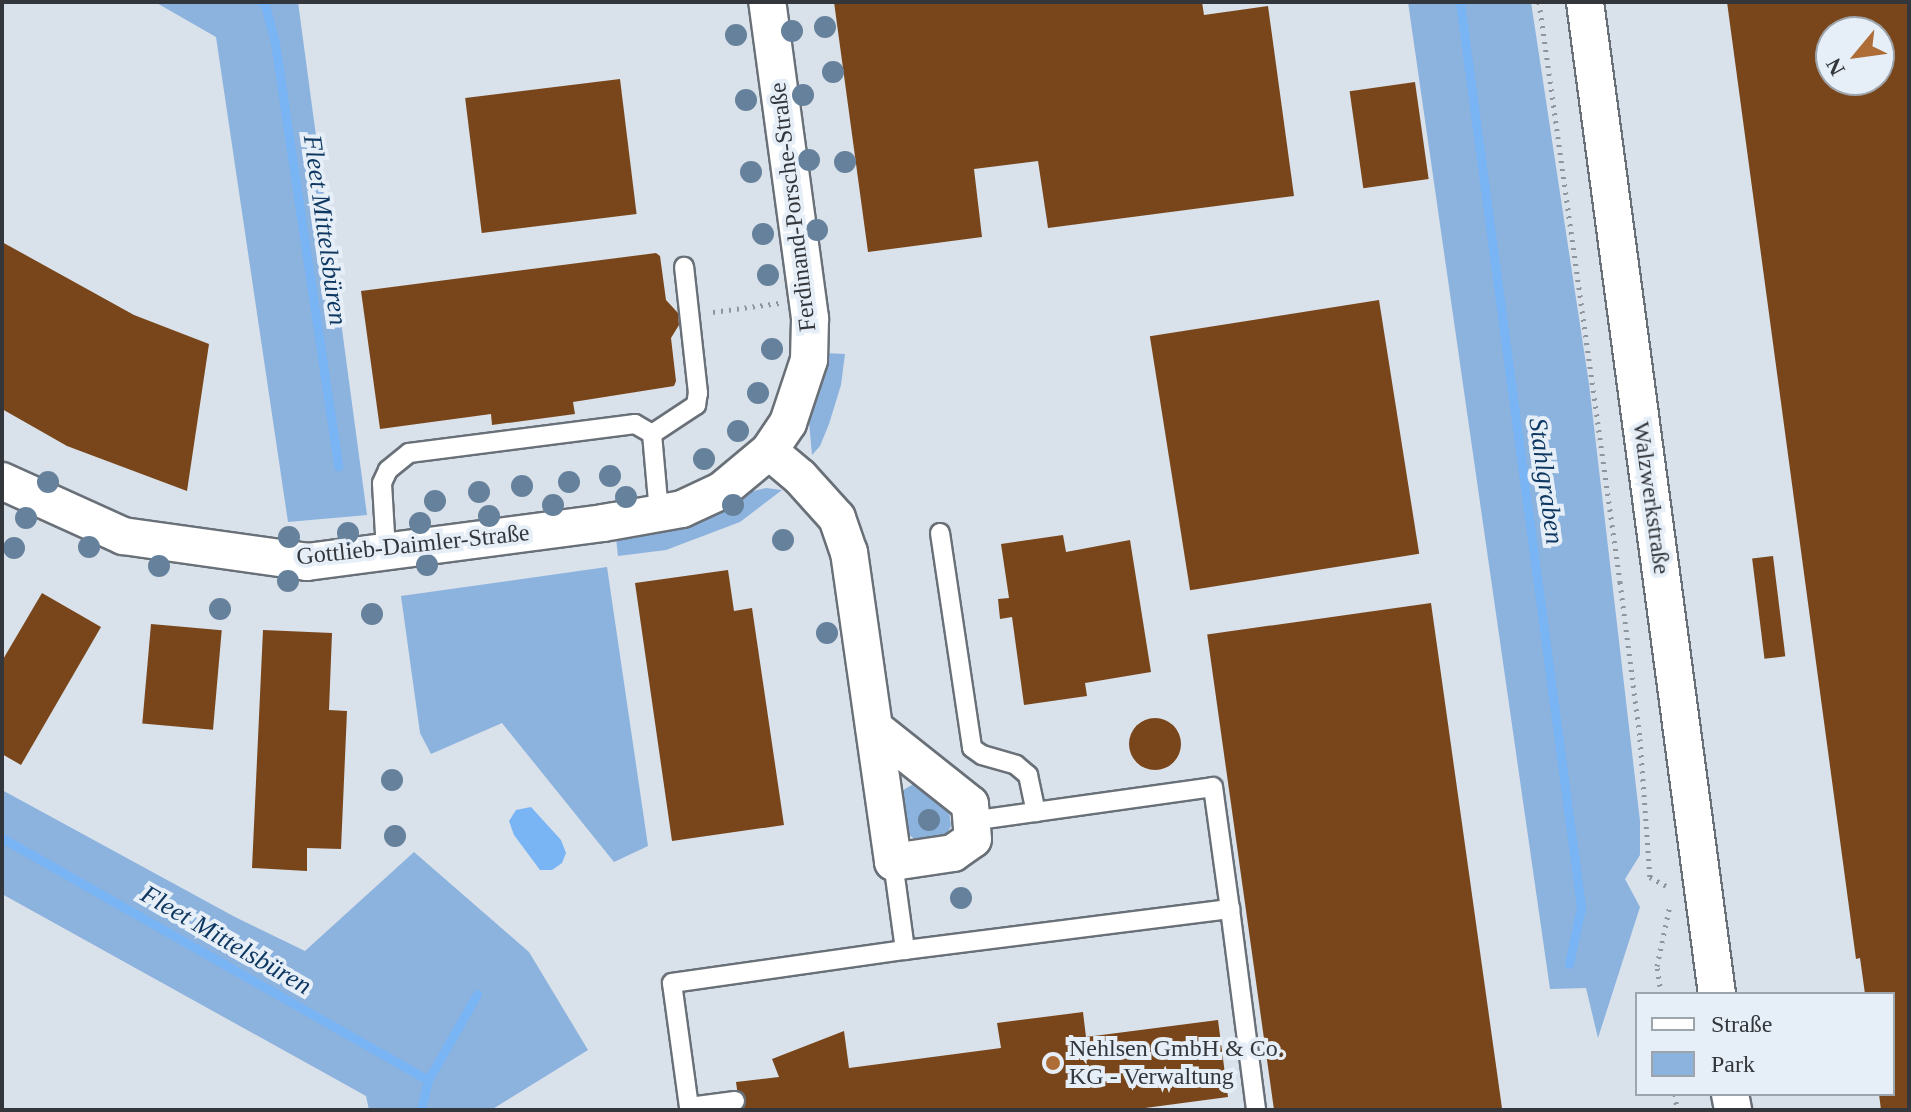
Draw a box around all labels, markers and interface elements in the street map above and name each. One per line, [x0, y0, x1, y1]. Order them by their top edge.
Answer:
north arrow [1815, 16, 1895, 96]
text: N [1821, 54, 1850, 80]
street label: Ferdinand-Porsche-Straße [763, 81, 823, 333]
water label: Fleet Mittelsbüren [296, 133, 354, 327]
water label: Stahlgraben [1522, 416, 1570, 546]
street label: Walzwerkstraße [1626, 420, 1676, 576]
street label: Gottlieb-Daimler-Straße [295, 518, 531, 572]
water label: Fleet Mittelsbüren [135, 879, 317, 1001]
legend [1635, 992, 1895, 1096]
text: Straße [1711, 1011, 1772, 1037]
place label: Nehlsen GmbH & Co. KG - Verwaltung [1069, 1035, 1284, 1091]
text: Park [1711, 1051, 1755, 1077]
marker: Nehlsen GmbH & Co. KG - Verwaltung [1044, 1054, 1062, 1072]

